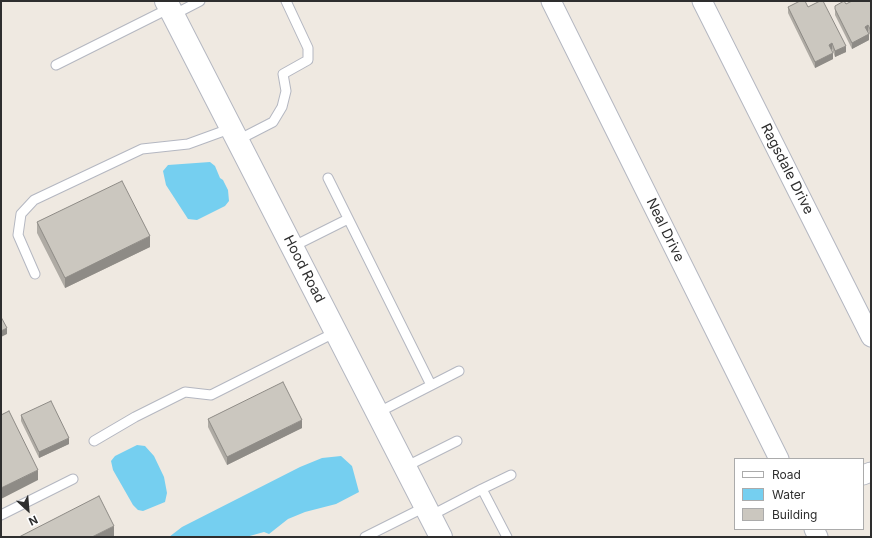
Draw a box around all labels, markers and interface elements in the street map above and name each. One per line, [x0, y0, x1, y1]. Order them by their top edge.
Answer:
street label: Ragsdale Drive [757, 121, 817, 217]
street label: Neal Drive [642, 195, 688, 265]
street label: Hood Road [280, 232, 328, 306]
legend [734, 458, 864, 530]
text: Road [772, 467, 801, 482]
text: Water [772, 487, 805, 502]
north arrow [8, 490, 48, 530]
text: Building [772, 507, 817, 522]
text: N [26, 513, 40, 529]

